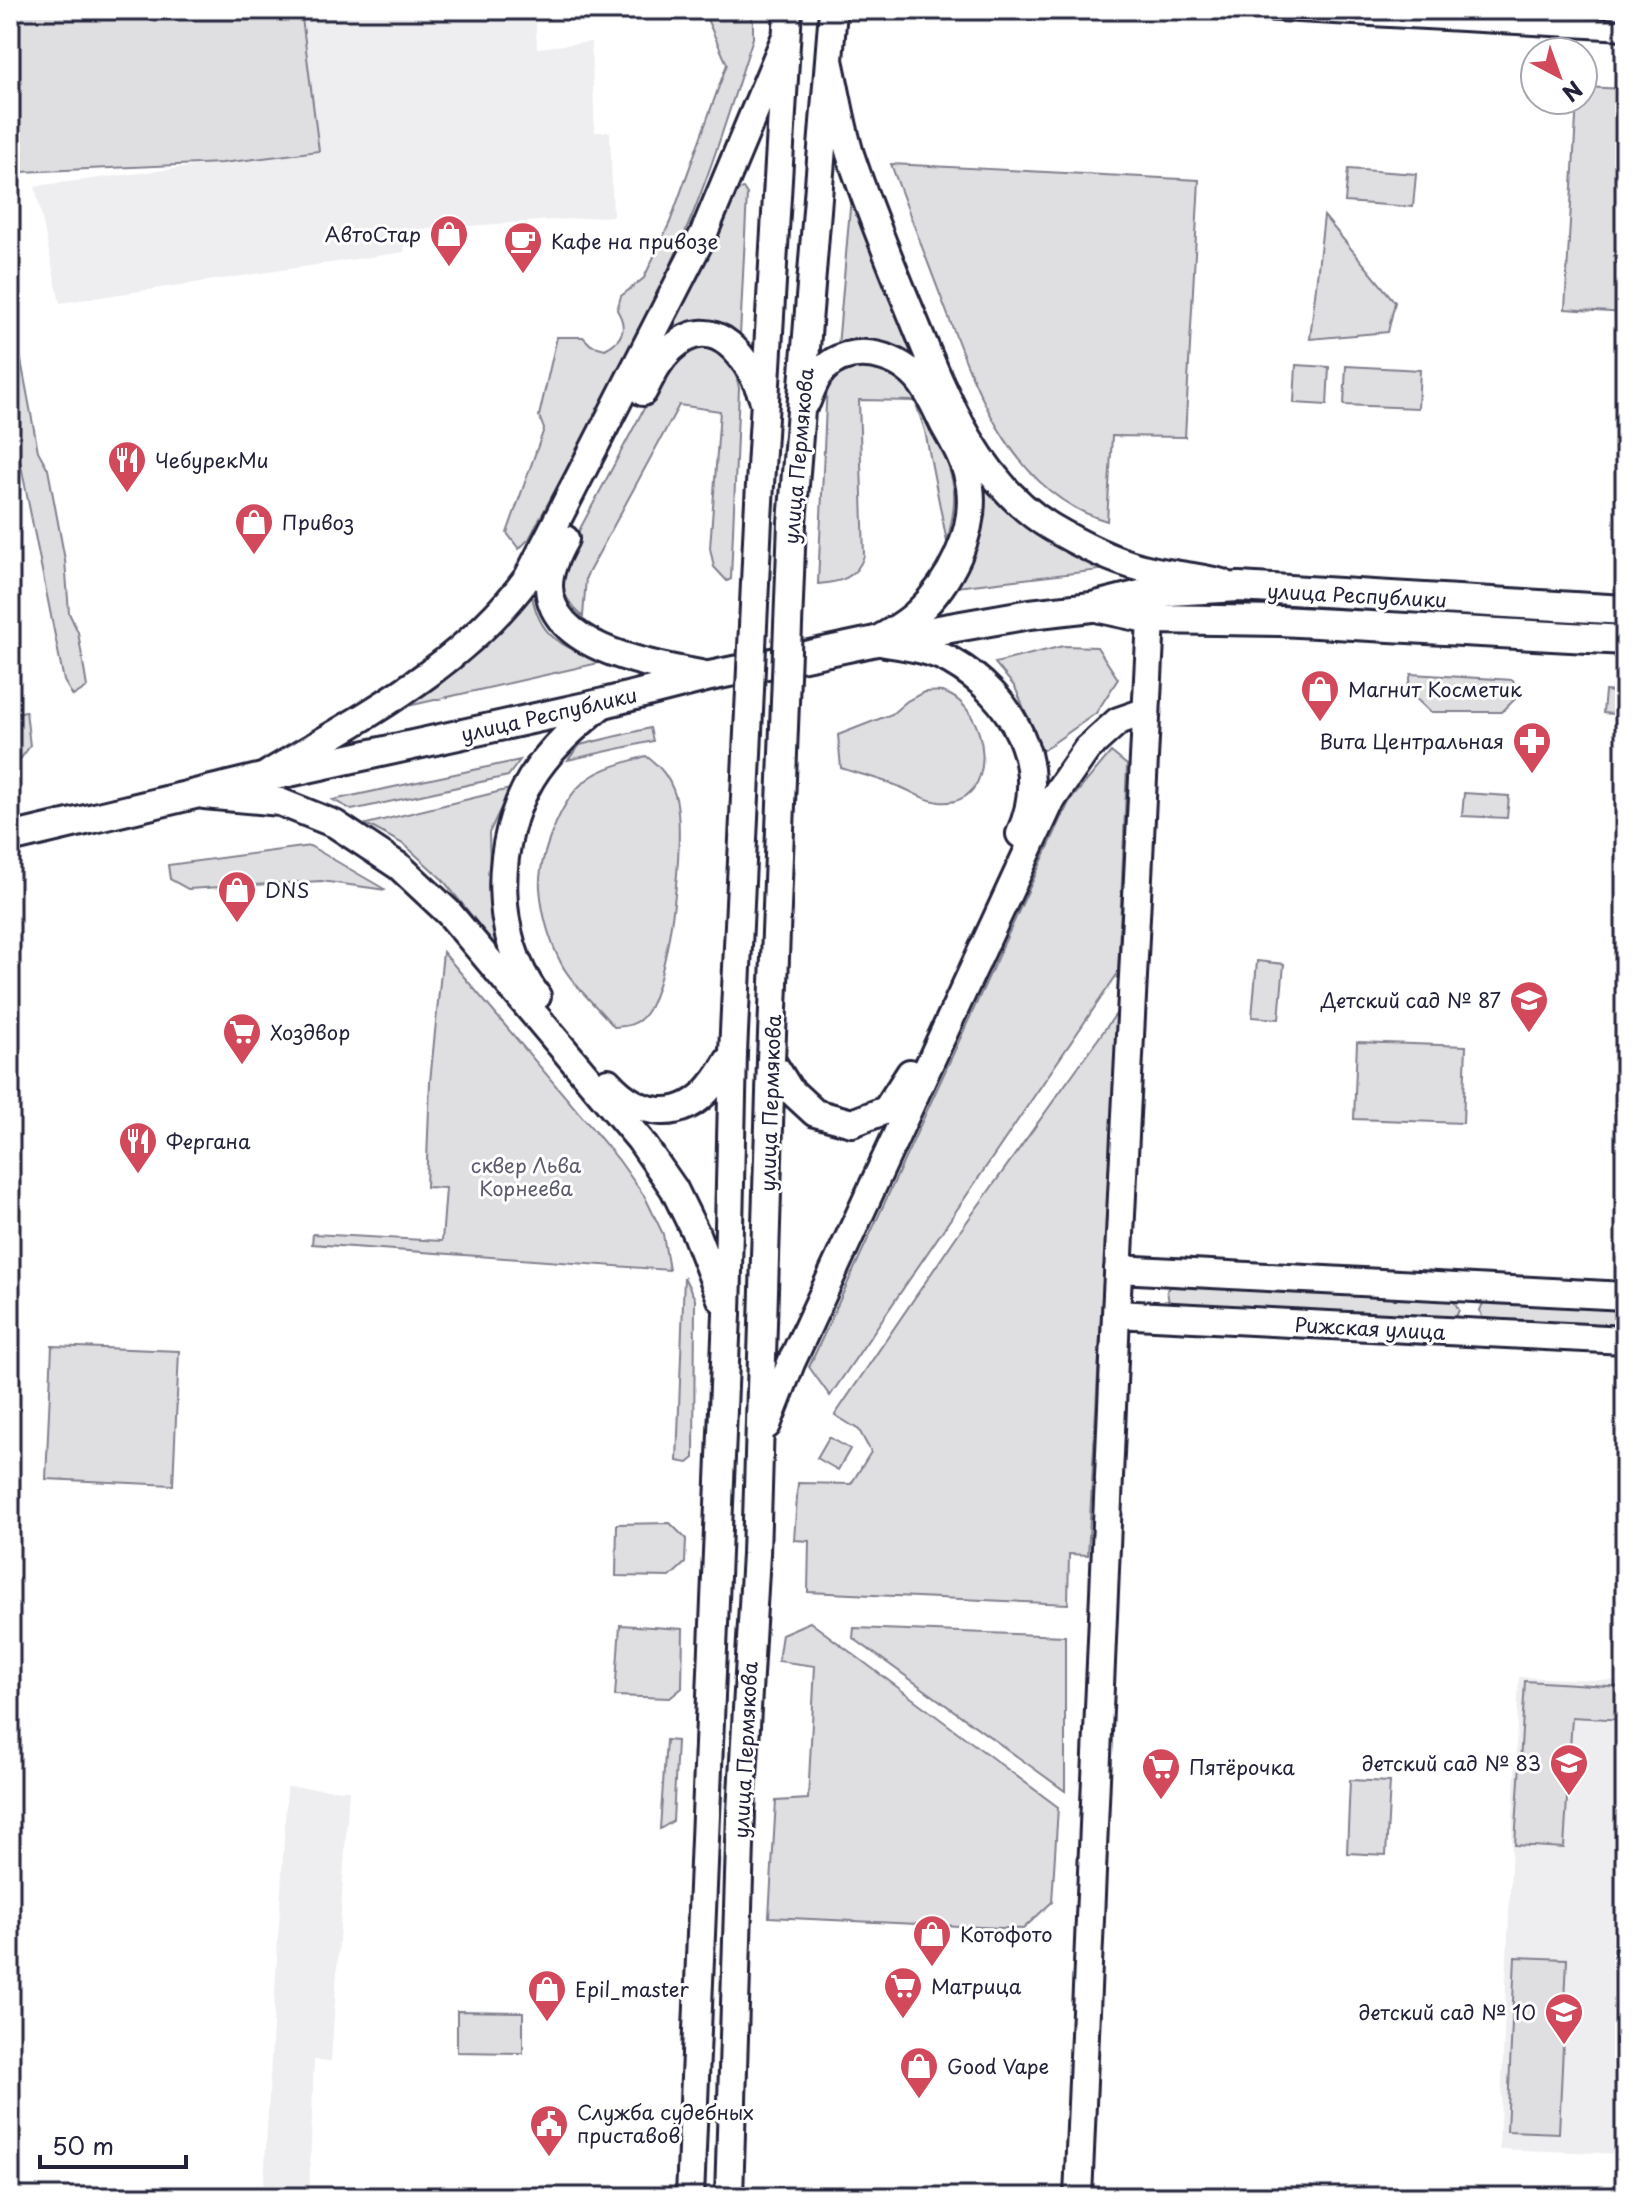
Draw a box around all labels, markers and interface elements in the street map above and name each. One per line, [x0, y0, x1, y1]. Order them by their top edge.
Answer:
north arrow [1519, 36, 1599, 116]
text: N [1556, 74, 1591, 110]
shop icon: АвтоСтар [428, 213, 470, 268]
place label: АвтоСтар [325, 219, 421, 249]
cafe icon: Кафе на привозе [502, 220, 544, 275]
place label: Кафе на привозе [551, 226, 718, 256]
street label: улица Пермякова [775, 366, 821, 545]
restaurant icon: ЧебурекМи [106, 439, 148, 494]
place label: ЧебурекМи [155, 445, 269, 475]
shop icon: Привоз [233, 501, 275, 556]
place label: Привоз [282, 507, 354, 537]
street label: улица Республики [1266, 575, 1448, 615]
shop icon: Магнит Косметик [1299, 668, 1341, 723]
place label: Магнит Косметик [1348, 674, 1522, 704]
street label: улица Республики [458, 679, 640, 749]
pharmacy icon: Вита Центральная [1511, 720, 1553, 775]
place label: Вита Центральная [1319, 726, 1504, 756]
shop icon: DNS [216, 869, 258, 924]
place label: DNS [265, 875, 309, 905]
school or university icon: Детский сад № 87 [1508, 979, 1550, 1034]
place label: Детский сад № 87 [1320, 985, 1501, 1015]
supermarket icon: Хоздвор [221, 1011, 263, 1066]
street label: улица Пермякова [752, 1014, 788, 1192]
place label: Хоздвор [270, 1017, 350, 1047]
restaurant icon: Фергана [117, 1120, 159, 1175]
place label: Фергана [166, 1126, 251, 1156]
park label: сквер Льва Корнеева [471, 1150, 582, 1203]
street label: Рижская улица [1294, 1309, 1447, 1347]
street label: улица Пермякова [725, 1660, 765, 1839]
school or university icon: детский сад № 83 [1548, 1742, 1590, 1797]
supermarket icon: Пятёрочка [1140, 1746, 1182, 1801]
place label: детский сад № 83 [1362, 1748, 1541, 1778]
place label: Пятёрочка [1189, 1752, 1295, 1782]
shop icon: Котофото [911, 1913, 953, 1968]
place label: Котофото [960, 1919, 1053, 1949]
supermarket icon: Матрица [882, 1965, 924, 2020]
shop icon: Epil_master [526, 1968, 568, 2023]
place label: Матрица [931, 1971, 1022, 2001]
place label: Epil_master [575, 1974, 689, 2004]
school or university icon: детский сад № 10 [1543, 1991, 1585, 2046]
place label: детский сад № 10 [1358, 1997, 1536, 2027]
shop icon: Good Vape [898, 2045, 940, 2100]
place label: Good Vape [947, 2051, 1049, 2081]
place label: Служба судебных приставов [577, 2097, 754, 2150]
public building icon: Служба судебных приставов [528, 2103, 570, 2158]
scale bar [40, 2119, 186, 2169]
text: 50 m [52, 2127, 114, 2163]

